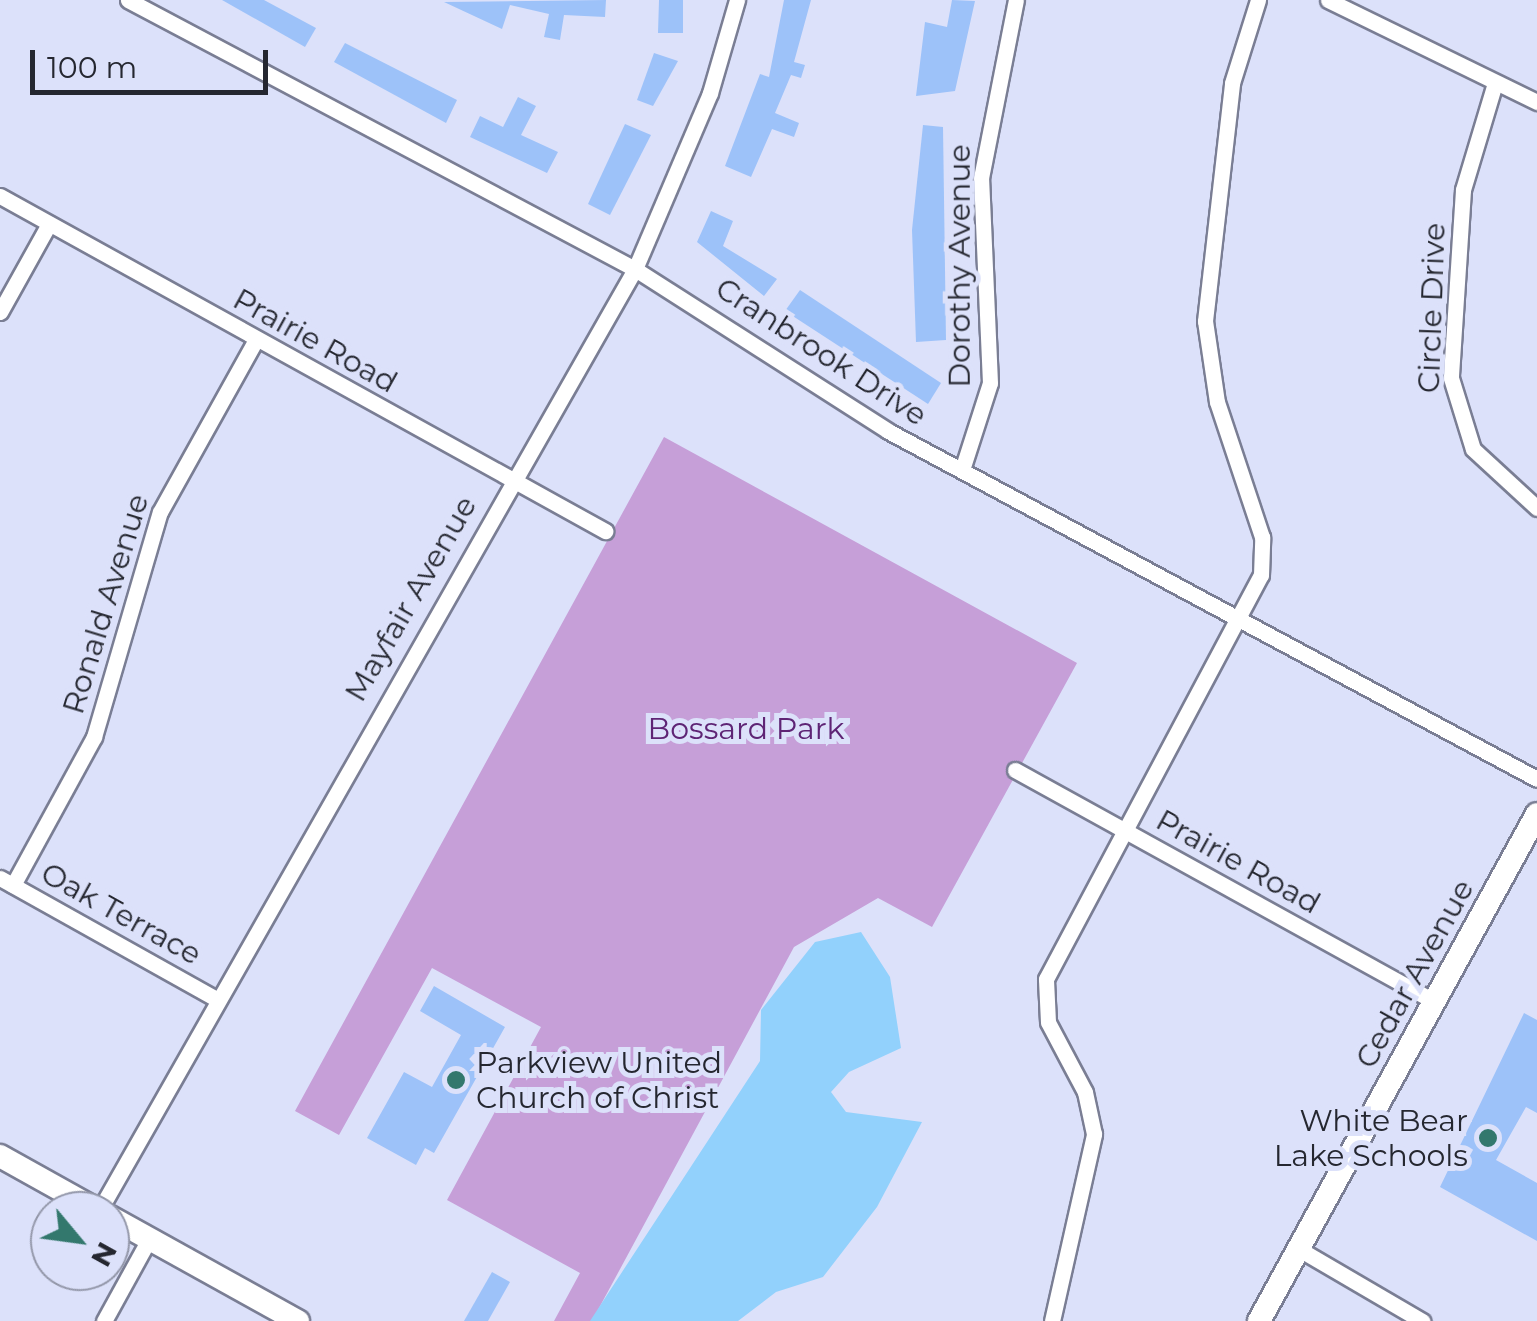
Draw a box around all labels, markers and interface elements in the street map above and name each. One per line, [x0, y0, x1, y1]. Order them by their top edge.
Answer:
scale bar [35, 30, 272, 92]
text: 100 m [47, 49, 137, 86]
street label: Dorothy Avenue [942, 144, 978, 388]
street label: Circle Drive [1411, 222, 1453, 394]
street label: Cranbrook Drive [709, 270, 933, 434]
street label: Prairie Road [227, 281, 403, 401]
street label: Ronald Avenue [55, 490, 157, 718]
street label: Mayfair Avenue [338, 490, 484, 708]
park label: Bossard Park [648, 711, 844, 747]
street label: Prairie Road [1150, 802, 1326, 922]
street label: Oak Terrace [35, 855, 207, 973]
street label: Cedar Avenue [1348, 874, 1482, 1074]
place label: Parkview United Church of Christ [476, 1045, 722, 1116]
marker: Parkview United Church of Christ [445, 1069, 467, 1091]
place label: White Bear Lake Schools [1274, 1103, 1468, 1174]
marker: White Bear Lake Schools [1477, 1127, 1499, 1149]
north arrow [30, 1191, 130, 1291]
text: N [84, 1236, 125, 1273]

